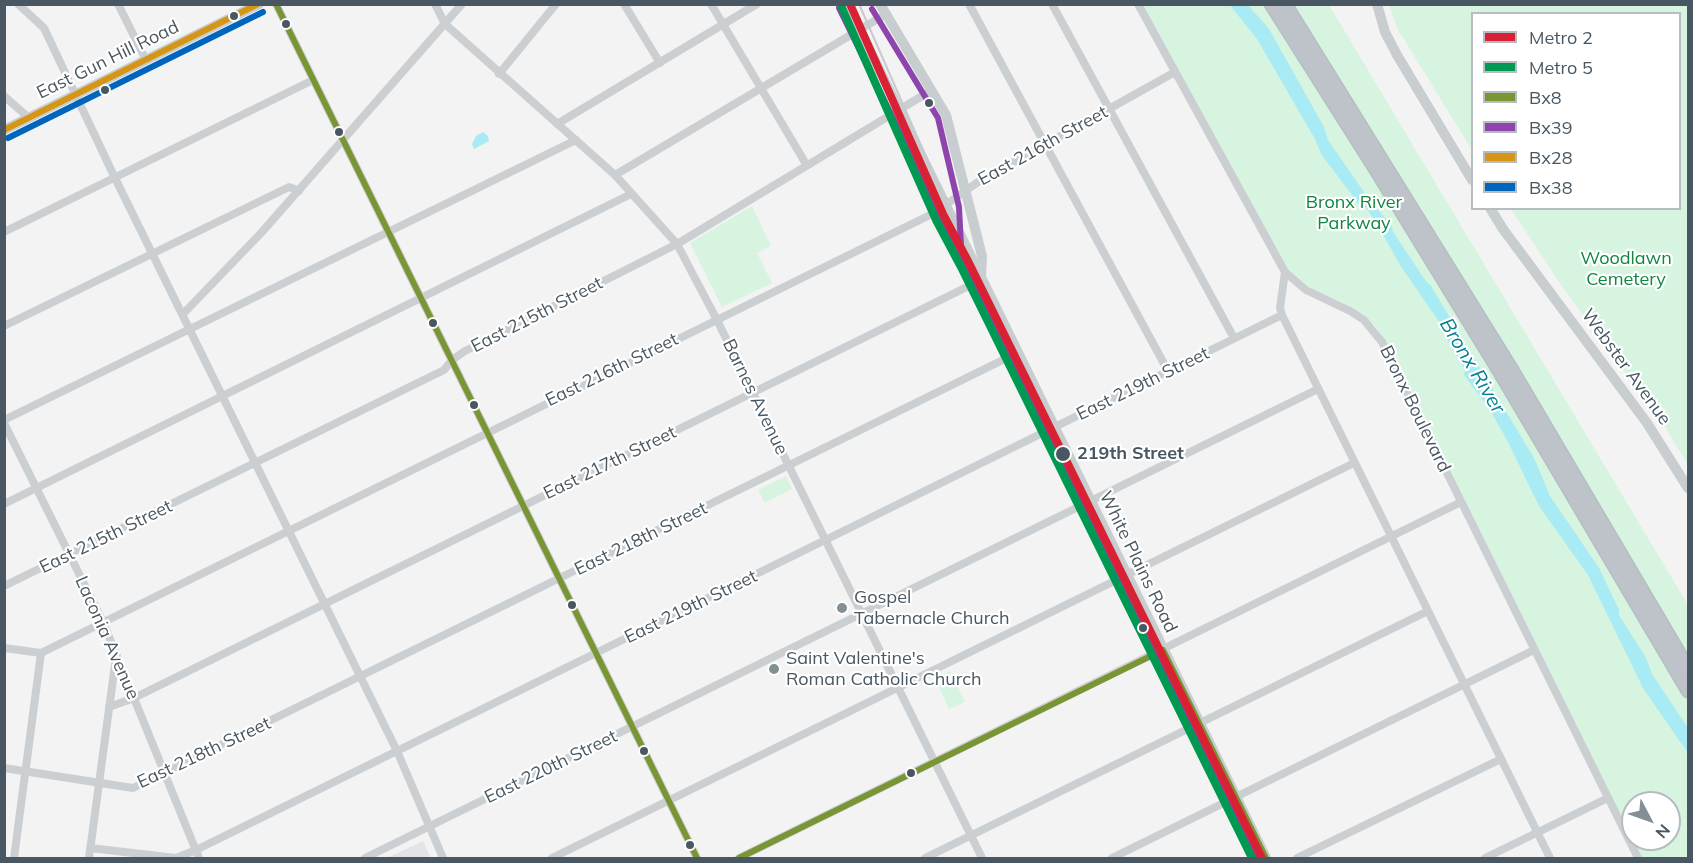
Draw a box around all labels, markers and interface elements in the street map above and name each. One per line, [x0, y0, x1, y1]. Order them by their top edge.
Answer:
unlabelled marker [228, 10, 240, 22]
legend [1471, 12, 1681, 210]
street label: East Gun Hill Road [33, 16, 183, 104]
unlabelled marker [280, 18, 292, 30]
text: Metro 2 [1529, 26, 1593, 49]
text: Metro 5 [1529, 56, 1593, 79]
unlabelled marker [99, 84, 111, 96]
text: Bx8 [1529, 86, 1562, 109]
unlabelled marker [923, 97, 935, 109]
street label: East 216th Street [974, 101, 1112, 191]
text: Bx39 [1529, 116, 1572, 139]
unlabelled marker [333, 126, 345, 138]
text: Bx28 [1529, 146, 1572, 169]
text: Bx38 [1529, 176, 1572, 199]
park label: Bronx River Parkway [1306, 192, 1402, 234]
park label: Woodlawn Cemetery [1580, 248, 1672, 290]
street label: East 215th Street [468, 273, 606, 357]
street label: Webster Avenue [1577, 305, 1675, 429]
water label: Bronx River [1434, 314, 1510, 418]
unlabelled marker [427, 317, 439, 329]
street label: East 216th Street [542, 329, 682, 411]
street label: Barnes Avenue [718, 336, 792, 458]
street label: Bronx Boulevard [1375, 342, 1455, 476]
street label: East 219th Street [1073, 343, 1213, 425]
unlabelled marker [468, 399, 480, 411]
street label: East 217th Street [540, 422, 680, 504]
place label: 219th Street [1077, 443, 1184, 465]
marker: 219th Street [1054, 445, 1072, 463]
street label: White Plains Road [1094, 488, 1182, 636]
street label: East 215th Street [36, 496, 176, 578]
street label: East 218th Street [571, 498, 711, 580]
street label: East 219th Street [621, 566, 761, 648]
street label: Laconia Avenue [70, 573, 144, 703]
place label: Gospel Tabernacle Church [854, 587, 1010, 630]
unlabelled marker [566, 599, 578, 611]
marker: Gospel Tabernacle Church [835, 601, 849, 615]
unlabelled marker [1137, 622, 1149, 634]
place label: Saint Valentine's Roman Catholic Church [786, 648, 982, 690]
marker: Saint Valentine's Roman Catholic Church [767, 662, 781, 676]
street label: East 218th Street [134, 713, 274, 793]
street label: East 220th Street [481, 726, 621, 808]
unlabelled marker [638, 745, 650, 757]
unlabelled marker [905, 767, 917, 779]
north arrow [1621, 791, 1681, 851]
text: N [1652, 820, 1675, 843]
unlabelled marker [684, 839, 696, 851]

